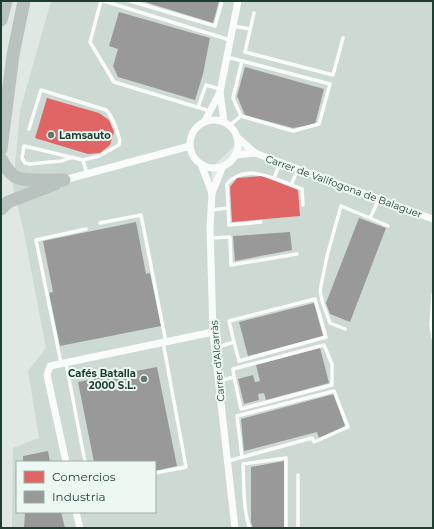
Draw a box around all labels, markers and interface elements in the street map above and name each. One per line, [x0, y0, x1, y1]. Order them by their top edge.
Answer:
place label: Lamsauto [59, 129, 111, 142]
marker: Lamsauto [46, 130, 56, 140]
street label: Carrer de Vallfogona de Balaguer [264, 152, 424, 221]
street label: Carrer d'Alcarràs [207, 320, 228, 402]
place label: Cafés Batalla 2000 S.L. [68, 367, 136, 392]
marker: Cafés Batalla 2000 S.L. [139, 374, 149, 384]
legend [16, 461, 156, 513]
text: Comercios [52, 469, 116, 484]
text: Industria [52, 489, 106, 504]

